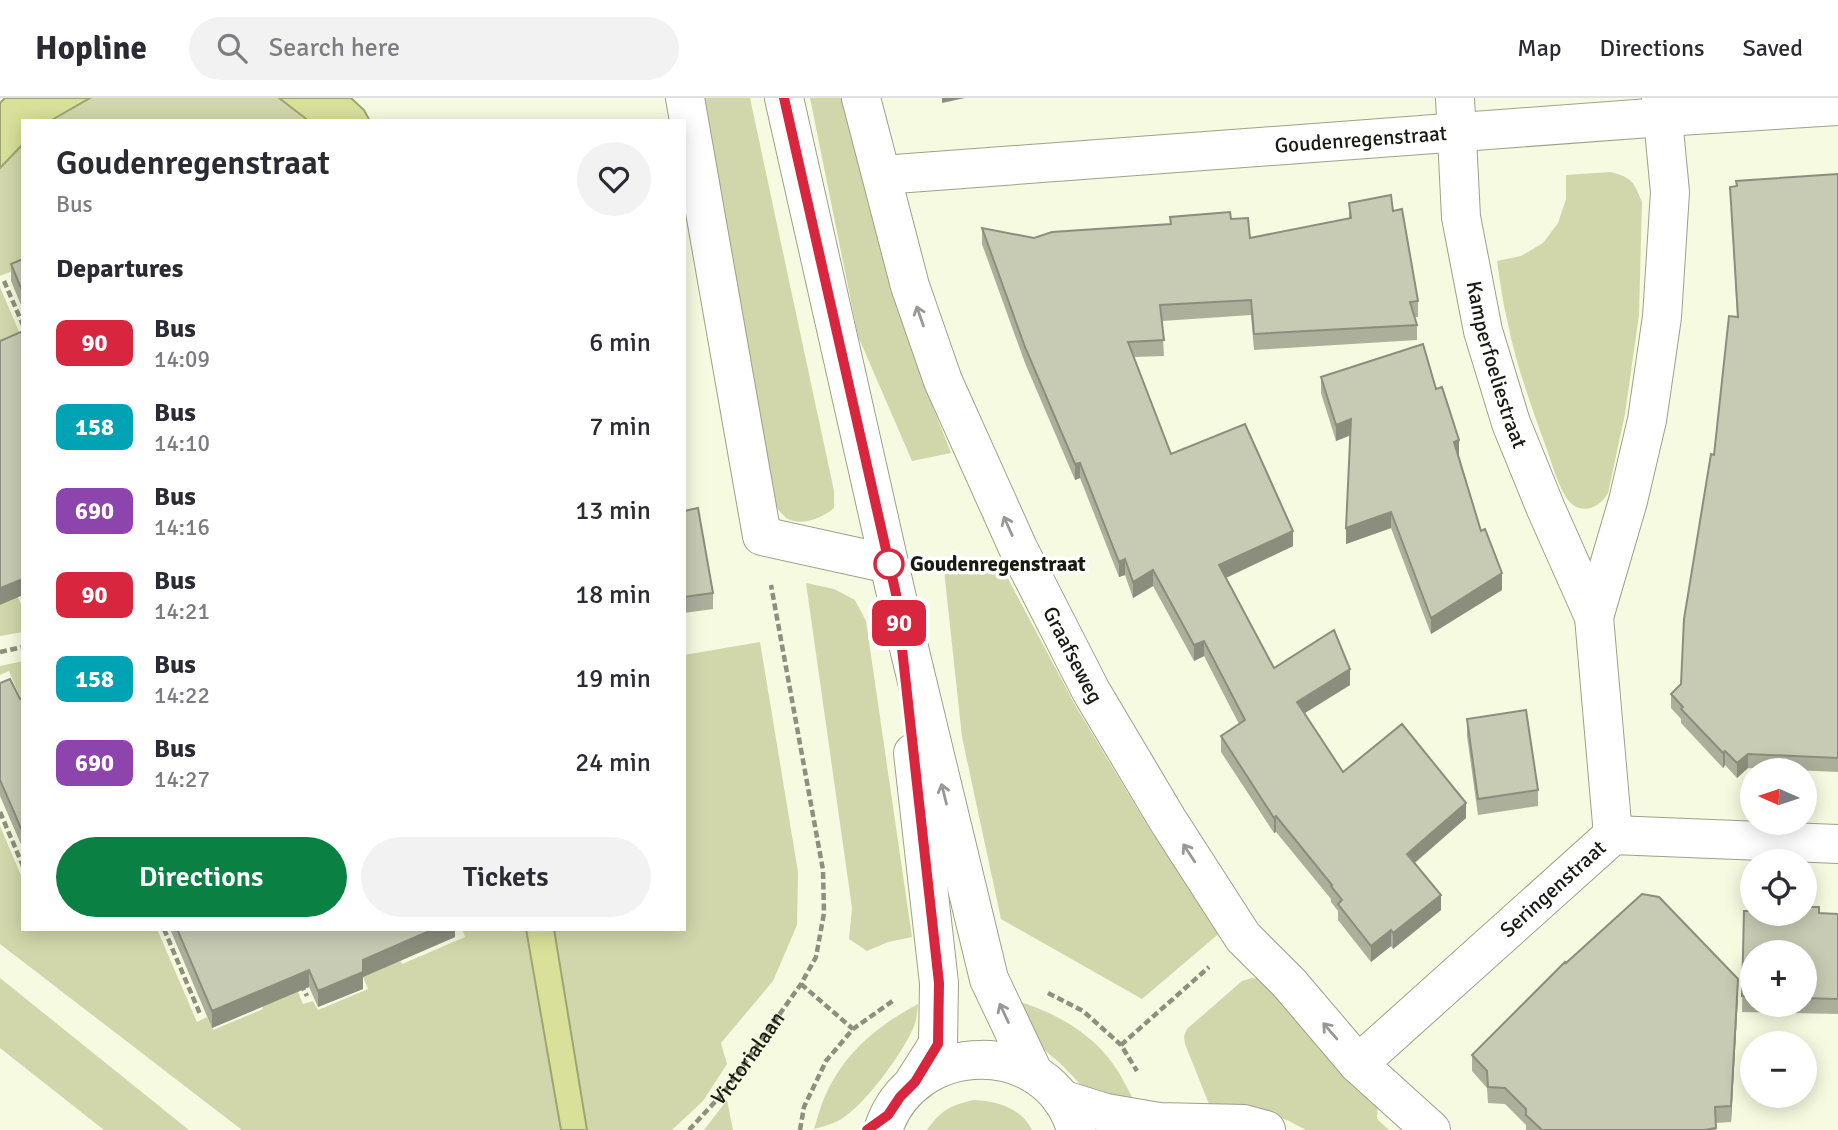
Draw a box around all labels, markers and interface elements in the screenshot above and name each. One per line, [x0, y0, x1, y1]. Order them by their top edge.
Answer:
search box [189, 17, 679, 80]
text: Hopline [35, 28, 147, 69]
icon: search [213, 29, 251, 67]
text: Search here [269, 32, 400, 64]
text: Map [1517, 33, 1562, 63]
text: Directions [1600, 33, 1705, 63]
text: Saved [1743, 33, 1803, 63]
street label: Goudenregenstraat [1274, 120, 1448, 159]
button: heart [577, 142, 651, 216]
text: Goudenregenstraat [56, 143, 330, 184]
text: Bus [56, 190, 93, 219]
text: Departures [56, 253, 183, 285]
street label: Kamperfoeliestraat [1461, 279, 1533, 452]
one-way arrow [913, 306, 925, 328]
text: Bus [154, 313, 196, 345]
text: 6 min [589, 327, 651, 359]
text: 90 [82, 328, 107, 358]
text: 14:09 [154, 345, 210, 374]
text: Bus [154, 397, 196, 429]
text: 7 min [589, 411, 651, 443]
text: 158 [75, 412, 114, 442]
text: 14:10 [154, 429, 210, 458]
text: Bus [154, 481, 196, 513]
text: 13 min [575, 495, 651, 527]
text: 690 [75, 496, 114, 526]
text: 14:16 [154, 513, 210, 542]
one-way arrow [1001, 516, 1014, 537]
marker: Goudenregenstraat [874, 549, 904, 579]
place label: Goudenregenstraat [910, 551, 1086, 577]
text: Bus [154, 565, 196, 597]
text: 18 min [575, 579, 651, 611]
text: 90 [82, 580, 107, 610]
text: 14:21 [154, 597, 210, 626]
line badge: 90 [867, 600, 930, 646]
street label: Graafseweg [1037, 602, 1108, 708]
text: 90 [886, 608, 912, 638]
text: Bus [154, 649, 196, 681]
text: 19 min [575, 663, 651, 695]
text: 158 [75, 664, 114, 694]
text: 14:22 [154, 681, 210, 710]
text: Bus [154, 733, 196, 765]
text: 24 min [575, 747, 651, 779]
text: 690 [75, 748, 114, 778]
north arrow [1740, 758, 1816, 835]
map controls [1740, 758, 1817, 1108]
text: 14:27 [154, 765, 210, 794]
one-way arrow [937, 783, 950, 806]
street label: Seringenstraat [1495, 835, 1611, 943]
button: Directions [56, 837, 347, 917]
button: Tickets [361, 837, 651, 917]
one-way arrow [1181, 844, 1195, 864]
button: locate [1740, 849, 1817, 926]
button: + [1740, 940, 1817, 1017]
one-way arrow [997, 1003, 1011, 1024]
street label: Victorialaan [705, 1006, 790, 1111]
one-way arrow [1322, 1022, 1338, 1040]
button: − [1740, 1031, 1817, 1108]

